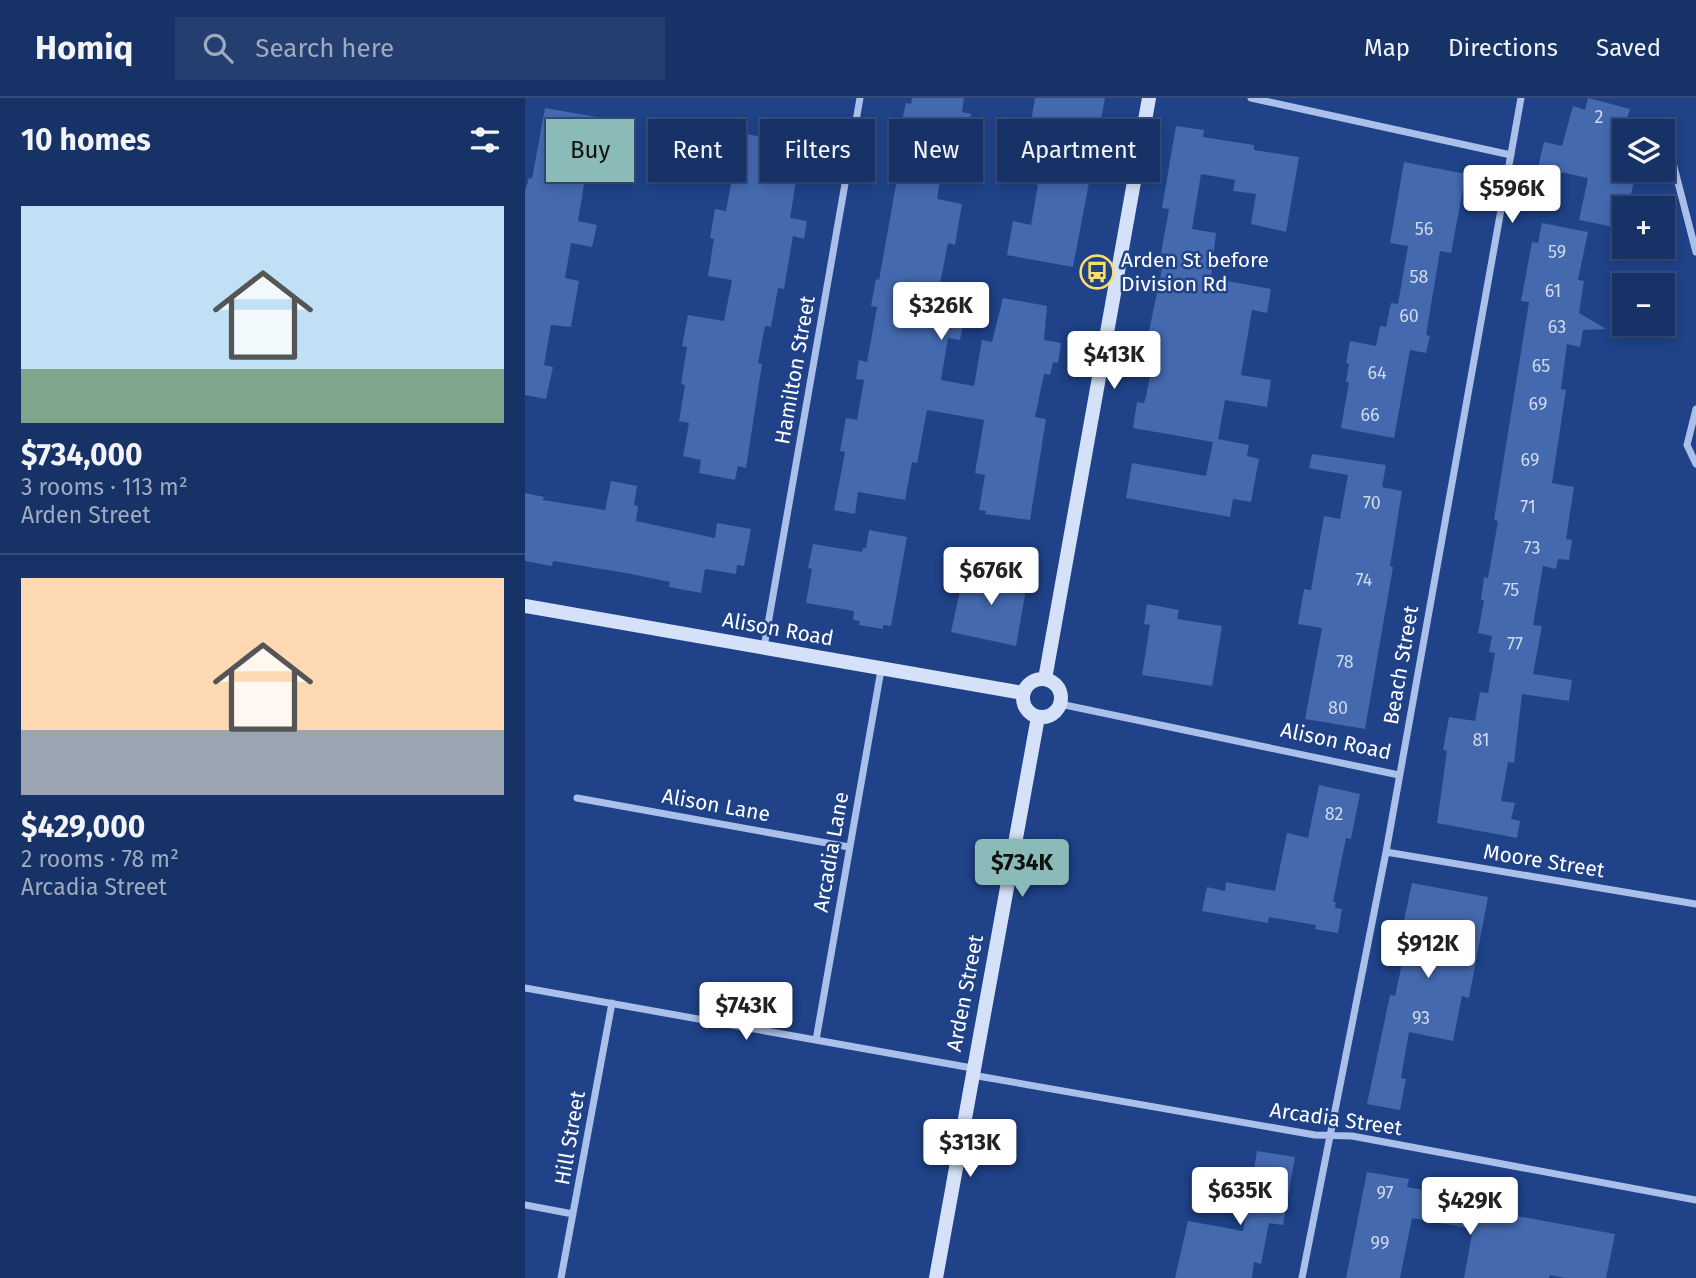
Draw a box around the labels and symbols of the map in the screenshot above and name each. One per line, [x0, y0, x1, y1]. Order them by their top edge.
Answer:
house number: 2 [1595, 106, 1604, 128]
pin: $596K [1463, 166, 1561, 225]
house number: 56 [1415, 218, 1433, 240]
house number: 59 [1548, 241, 1566, 263]
place label: Arden St before Division Rd [1121, 247, 1269, 297]
bus stop icon: Arden St before Division Rd [1078, 253, 1116, 291]
house number: 58 [1410, 266, 1429, 288]
house number: 61 [1545, 280, 1561, 302]
pin: $326K [892, 282, 990, 342]
street label: Hamilton Street [769, 293, 821, 446]
house number: 60 [1399, 305, 1419, 327]
house number: 63 [1548, 316, 1566, 338]
pin: $413K [1065, 331, 1163, 391]
house number: 65 [1532, 355, 1550, 377]
house number: 64 [1367, 362, 1387, 384]
house number: 69 [1529, 393, 1547, 415]
house number: 66 [1360, 404, 1380, 426]
house number: 69 [1521, 449, 1539, 471]
house number: 70 [1363, 492, 1381, 514]
house number: 71 [1520, 496, 1536, 518]
house number: 73 [1524, 537, 1540, 559]
pin: $676K [942, 547, 1040, 607]
house number: 74 [1356, 569, 1373, 591]
house number: 75 [1503, 579, 1519, 601]
street label: Beach Street [1378, 603, 1424, 726]
street label: Alison Road [720, 606, 836, 652]
house number: 77 [1507, 633, 1523, 655]
house number: 78 [1336, 651, 1354, 673]
house number: 80 [1328, 697, 1348, 719]
street label: Alison Road [1278, 717, 1394, 765]
house number: 81 [1472, 729, 1490, 751]
street label: Alison Lane [660, 783, 772, 827]
street label: Arcadia Lane [808, 790, 854, 914]
house number: 82 [1325, 803, 1343, 825]
street label: Moore Street [1482, 839, 1607, 883]
pin: $734K [973, 840, 1071, 899]
pin: $912K [1379, 920, 1477, 980]
street label: Arden Street [941, 932, 989, 1054]
pin: $743K [697, 982, 795, 1042]
house number: 93 [1412, 1007, 1430, 1029]
street label: Hill Street [549, 1089, 591, 1187]
street label: Arcadia Street [1268, 1097, 1404, 1141]
pin: $313K [921, 1119, 1019, 1179]
pin: $635K [1191, 1168, 1289, 1227]
pin: $429K [1421, 1178, 1519, 1237]
house number: 97 [1376, 1182, 1394, 1204]
house number: 99 [1371, 1232, 1389, 1254]

